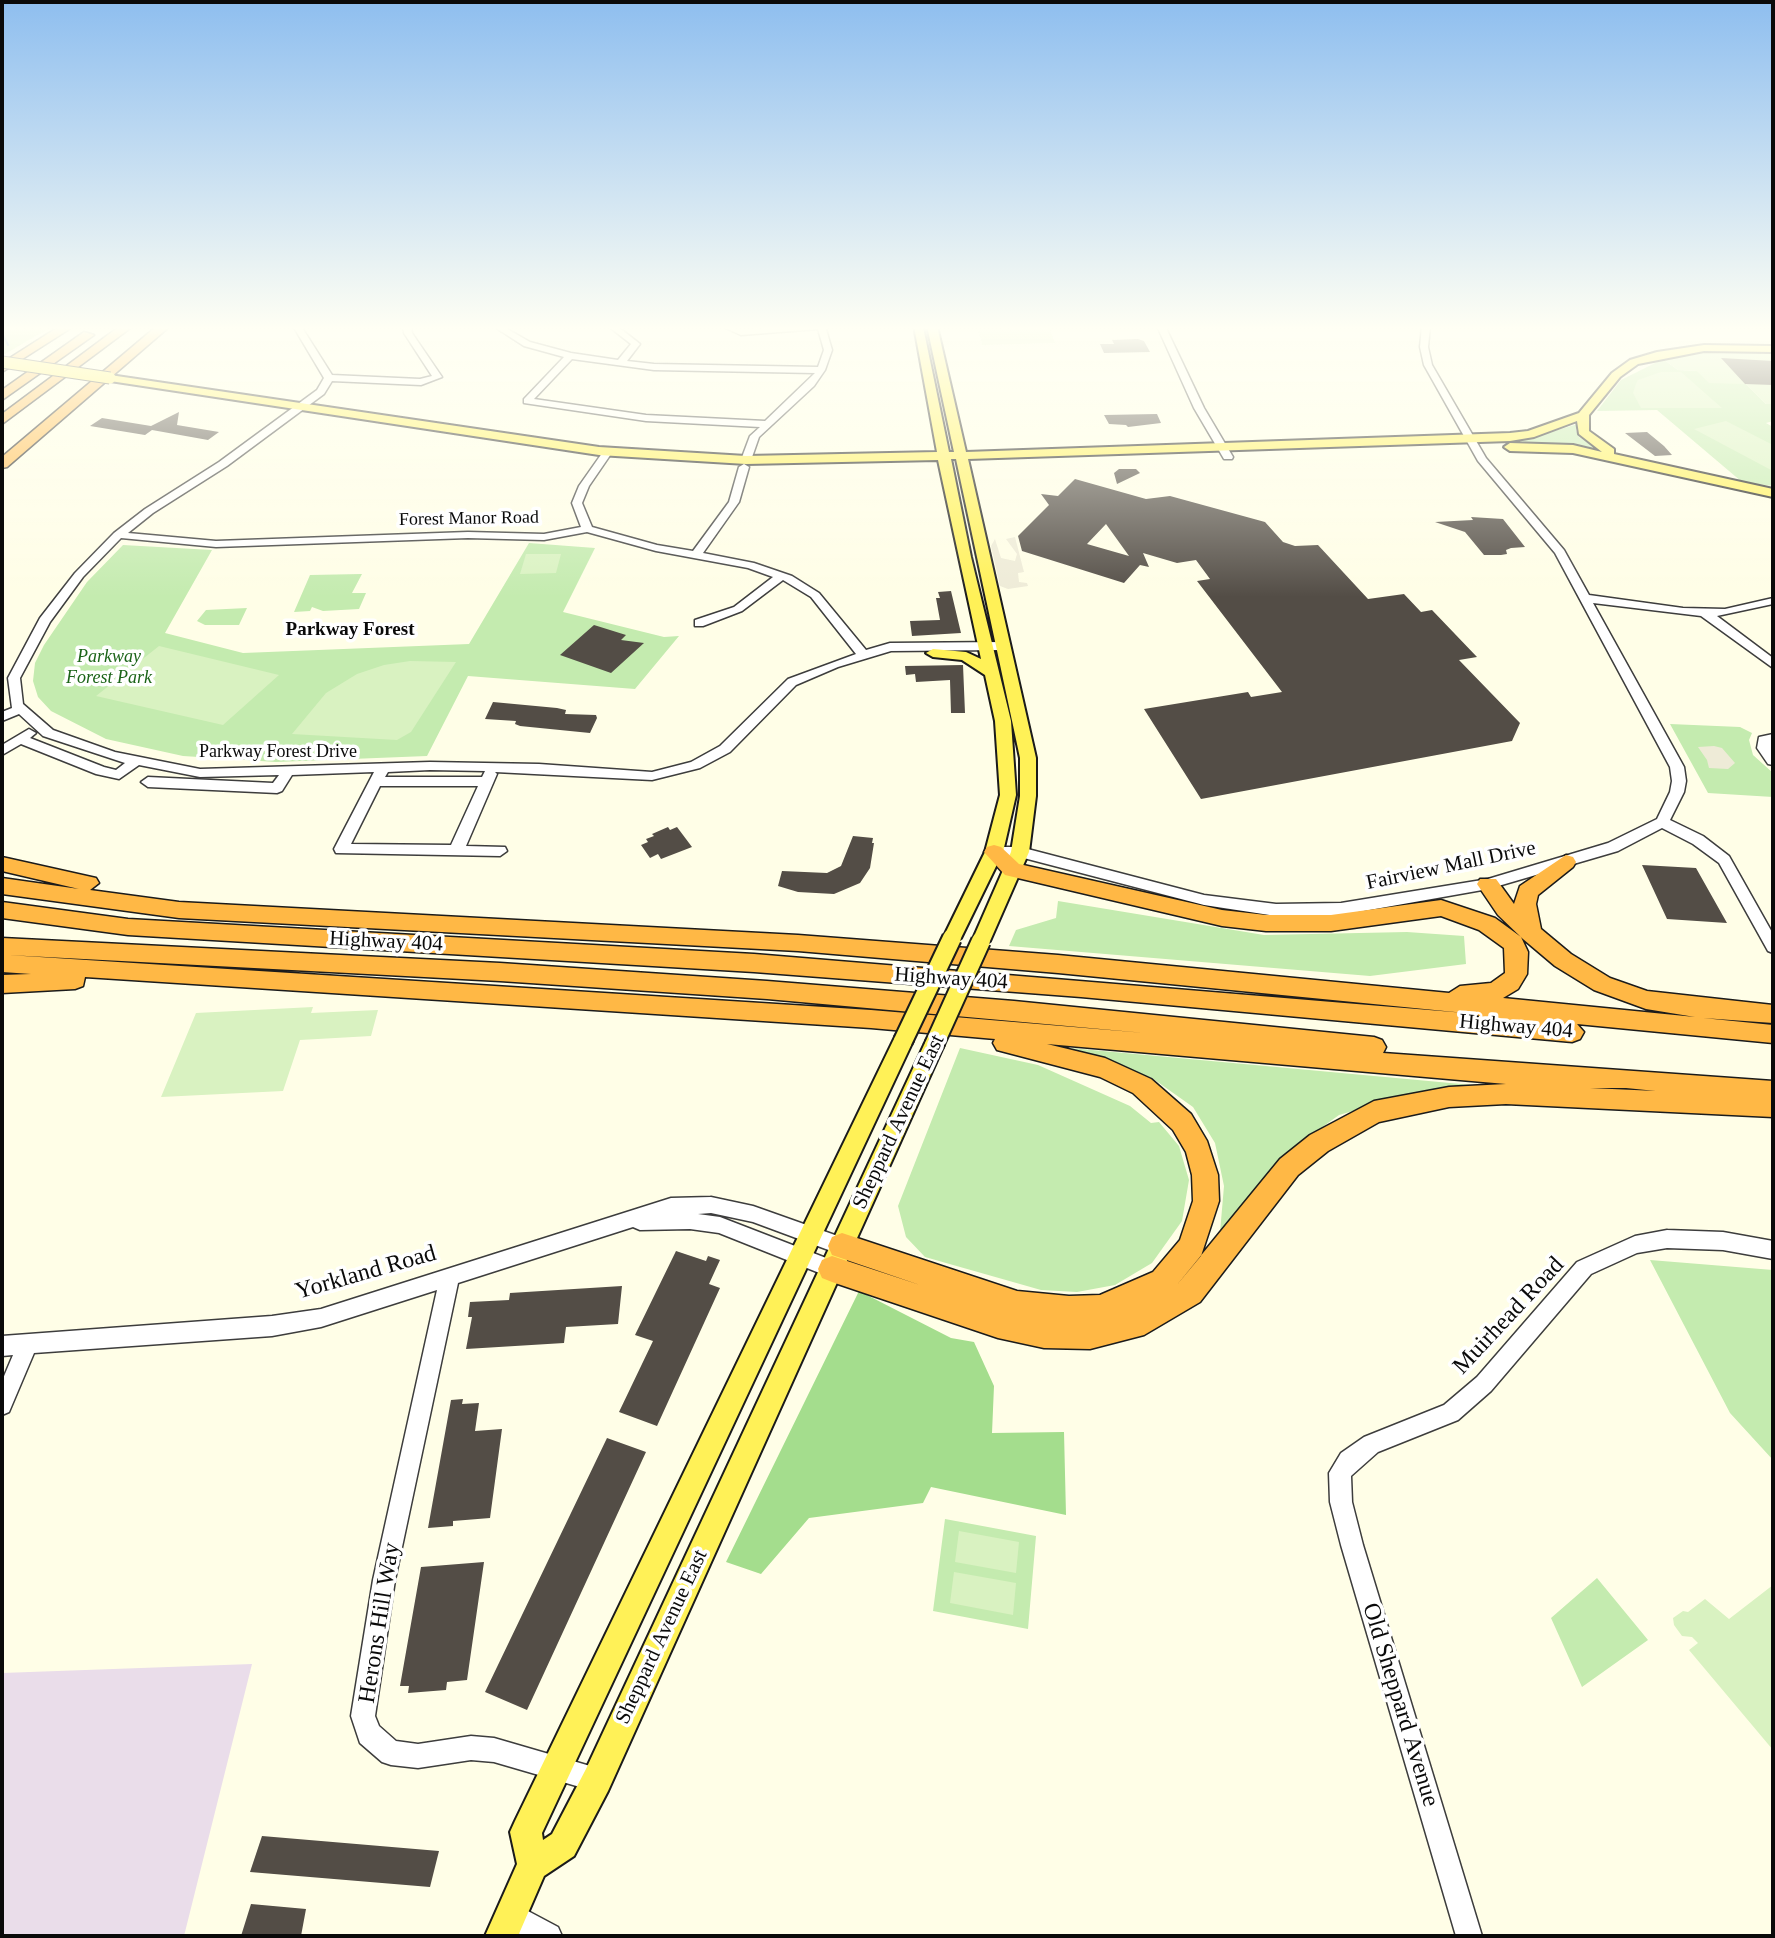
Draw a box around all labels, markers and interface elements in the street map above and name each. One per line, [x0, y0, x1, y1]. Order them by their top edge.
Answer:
street label: Forest Manor Road [390, 507, 548, 531]
district label: Parkway Forest [278, 619, 422, 641]
park label: Parkway Forest Park [62, 646, 156, 688]
street label: Parkway Forest Drive [191, 741, 365, 763]
street label: Fairview Mall Drive [1359, 835, 1543, 897]
street label: Highway 404 [323, 926, 449, 958]
street label: Highway 404 [888, 962, 1014, 996]
street label: Highway 404 [1453, 1009, 1579, 1045]
street label: Sheppard Avenue East [841, 1018, 957, 1226]
street label: Yorkland Road [285, 1237, 447, 1309]
street label: Muirhead Road [1441, 1245, 1577, 1387]
street label: Sheppard Avenue East [604, 1533, 720, 1741]
street label: Herons Hill Way [352, 1534, 408, 1712]
street label: Old Sheppard Avenue [1351, 1585, 1449, 1825]

